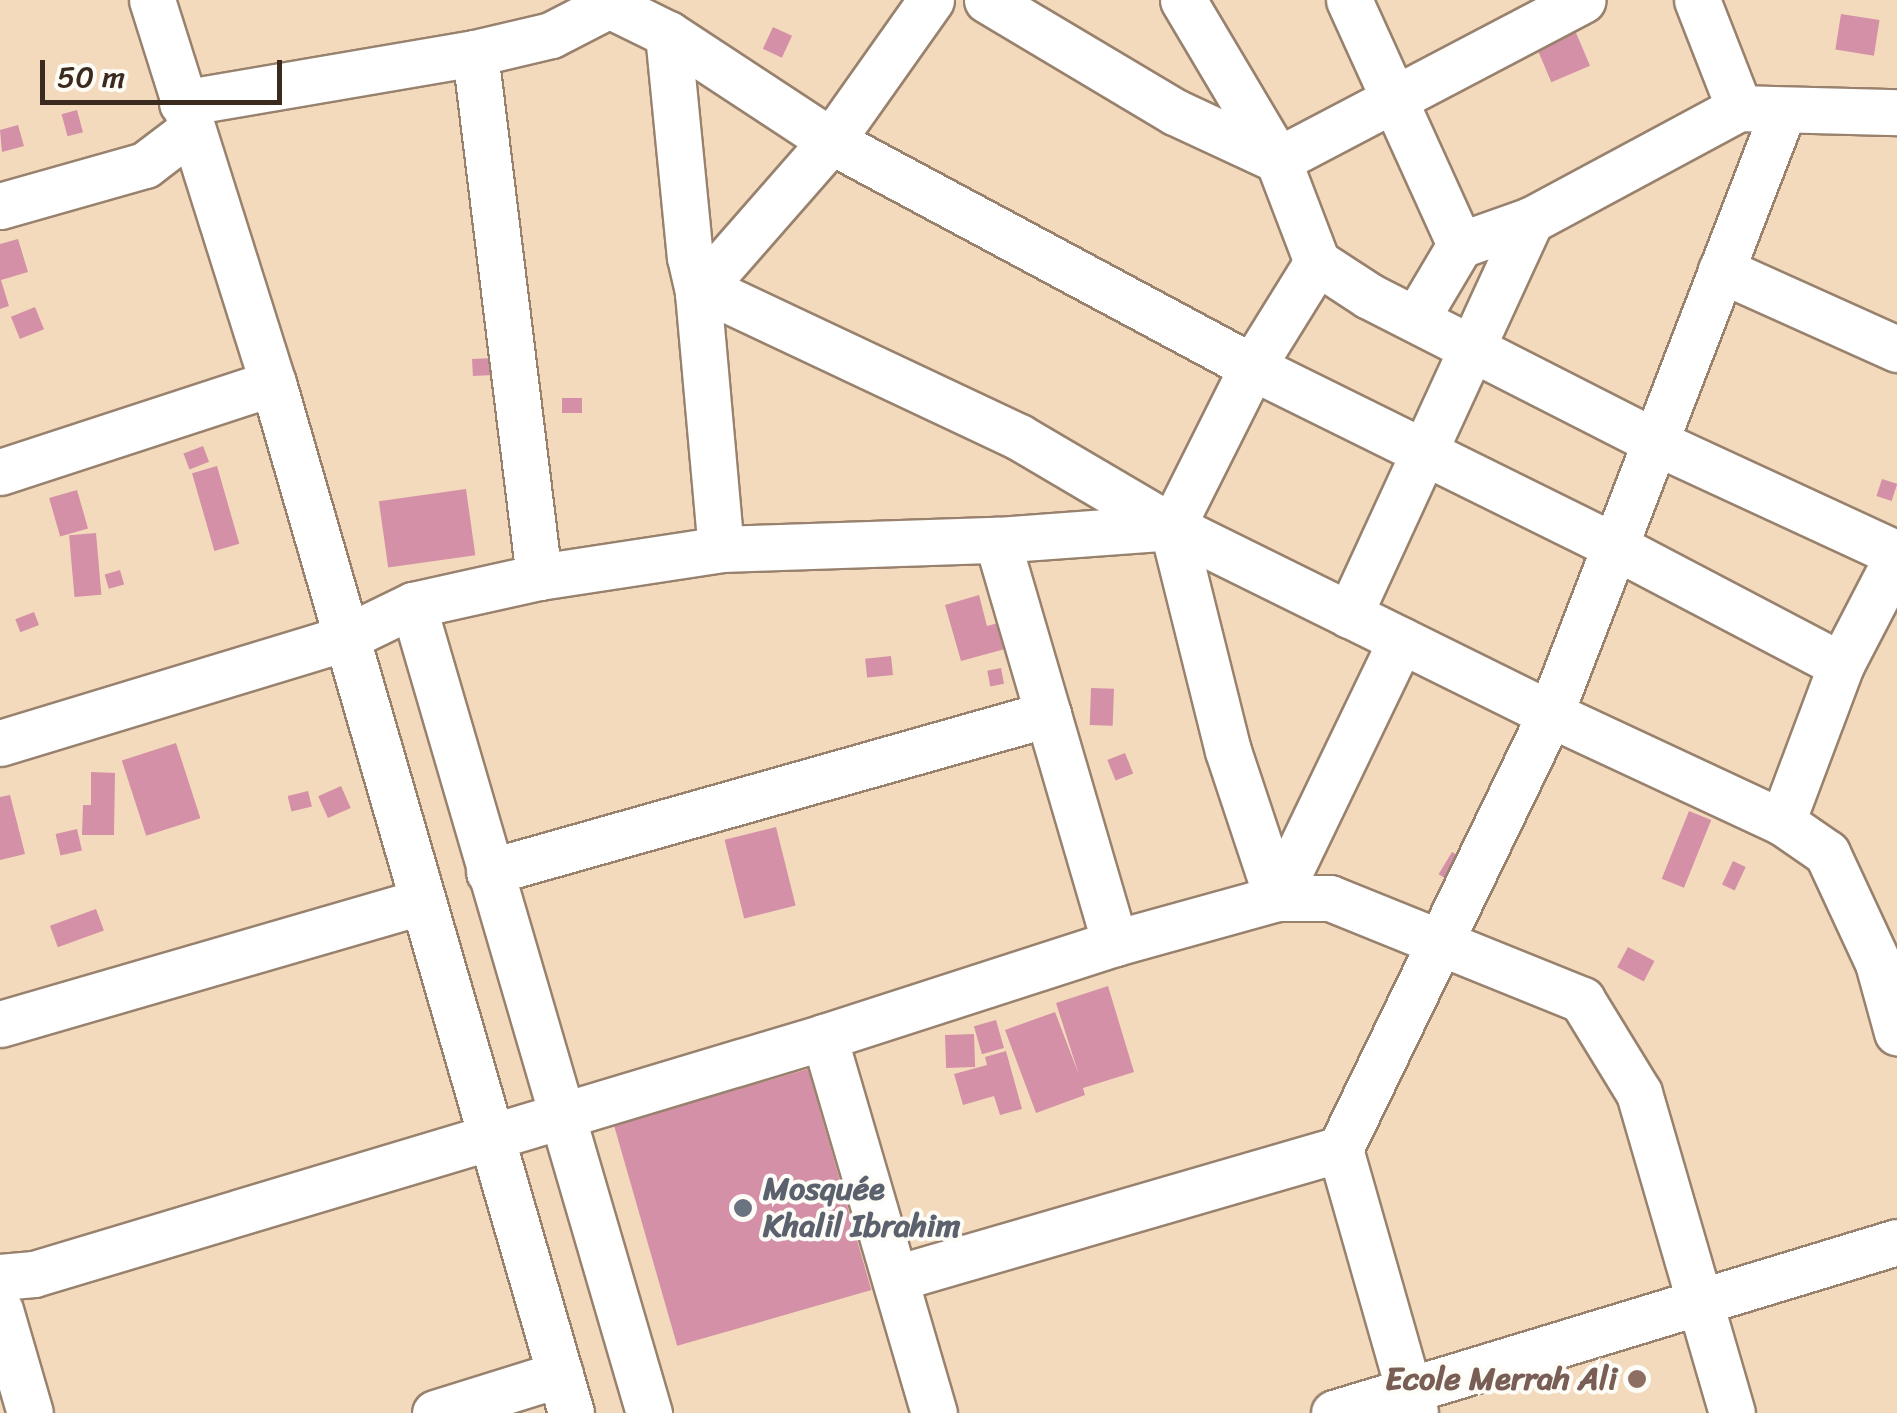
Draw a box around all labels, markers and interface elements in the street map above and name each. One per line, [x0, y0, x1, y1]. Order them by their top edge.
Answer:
scale bar [45, 40, 288, 102]
text: 50 m [57, 50, 125, 104]
place label: Mosquée Khalil Ibrahim [763, 1171, 960, 1246]
marker: Mosquée Khalil Ibrahim [732, 1197, 754, 1219]
place label: Ecole Merrah Ali [1384, 1360, 1617, 1398]
marker: Ecole Merrah Ali [1626, 1368, 1648, 1390]

